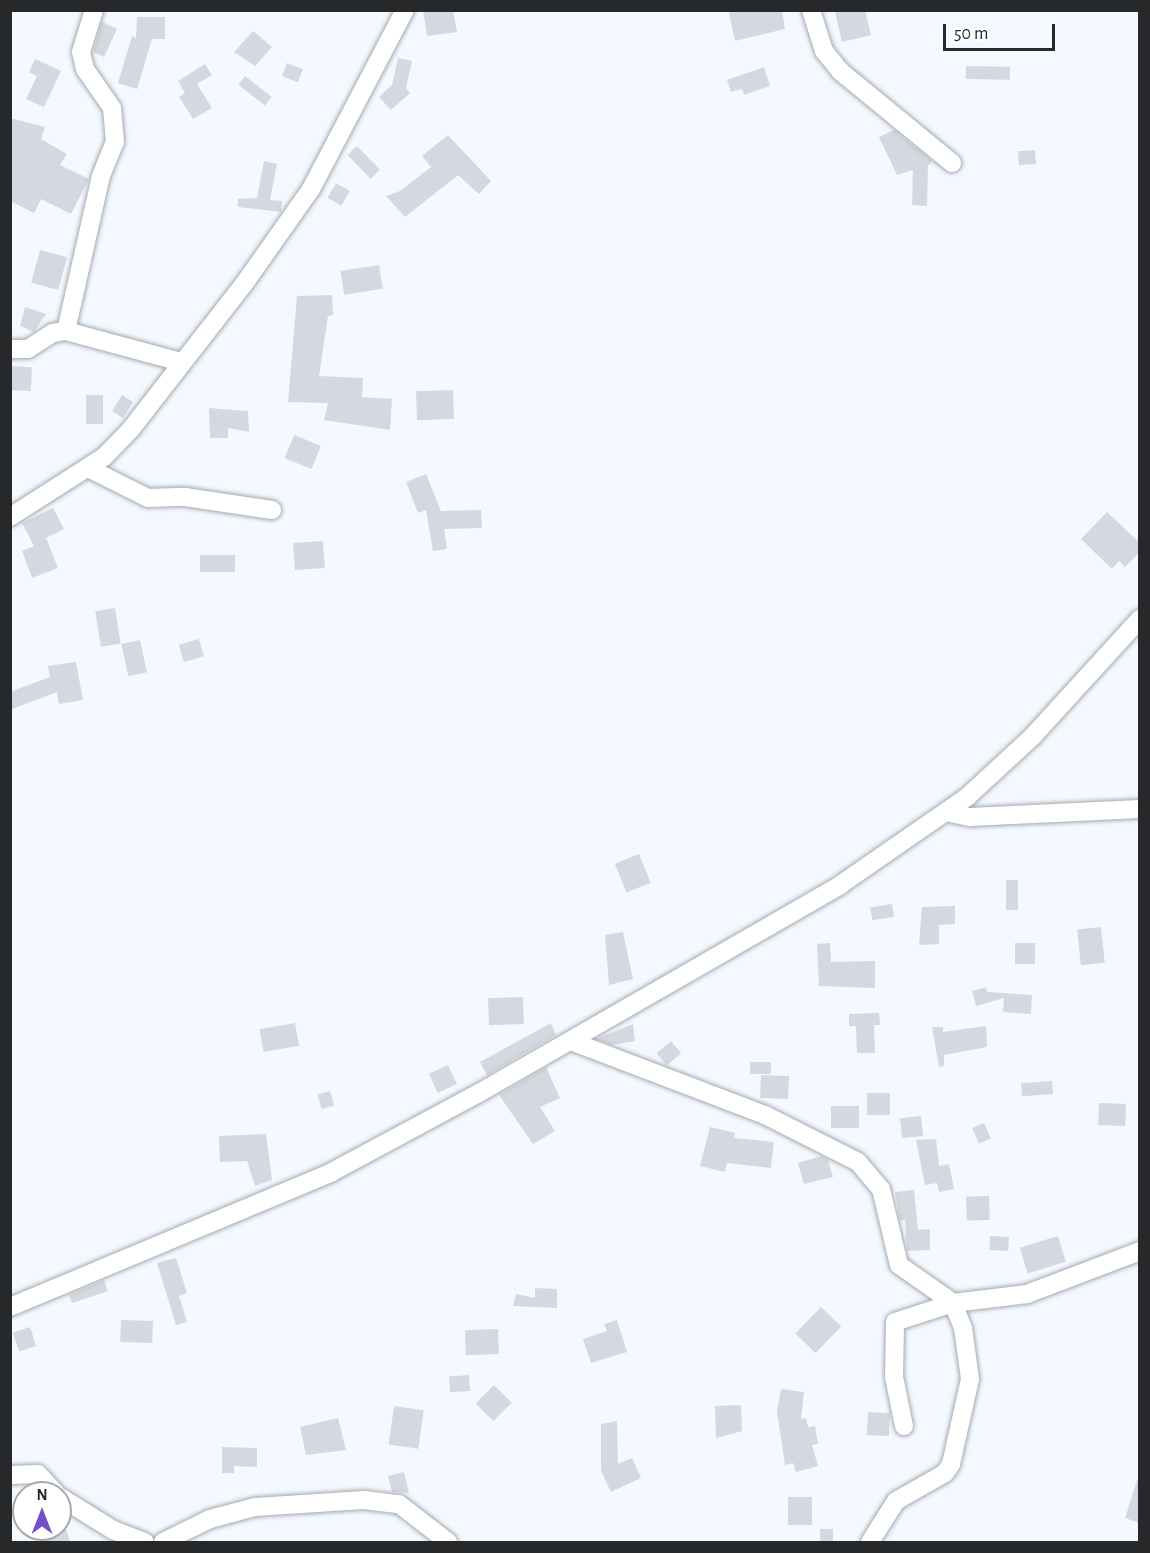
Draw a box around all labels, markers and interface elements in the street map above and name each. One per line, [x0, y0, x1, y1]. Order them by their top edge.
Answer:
scale bar [946, 12, 1058, 50]
text: 50 m [954, 25, 988, 43]
north arrow [12, 1481, 72, 1541]
text: N [36, 1487, 48, 1503]

